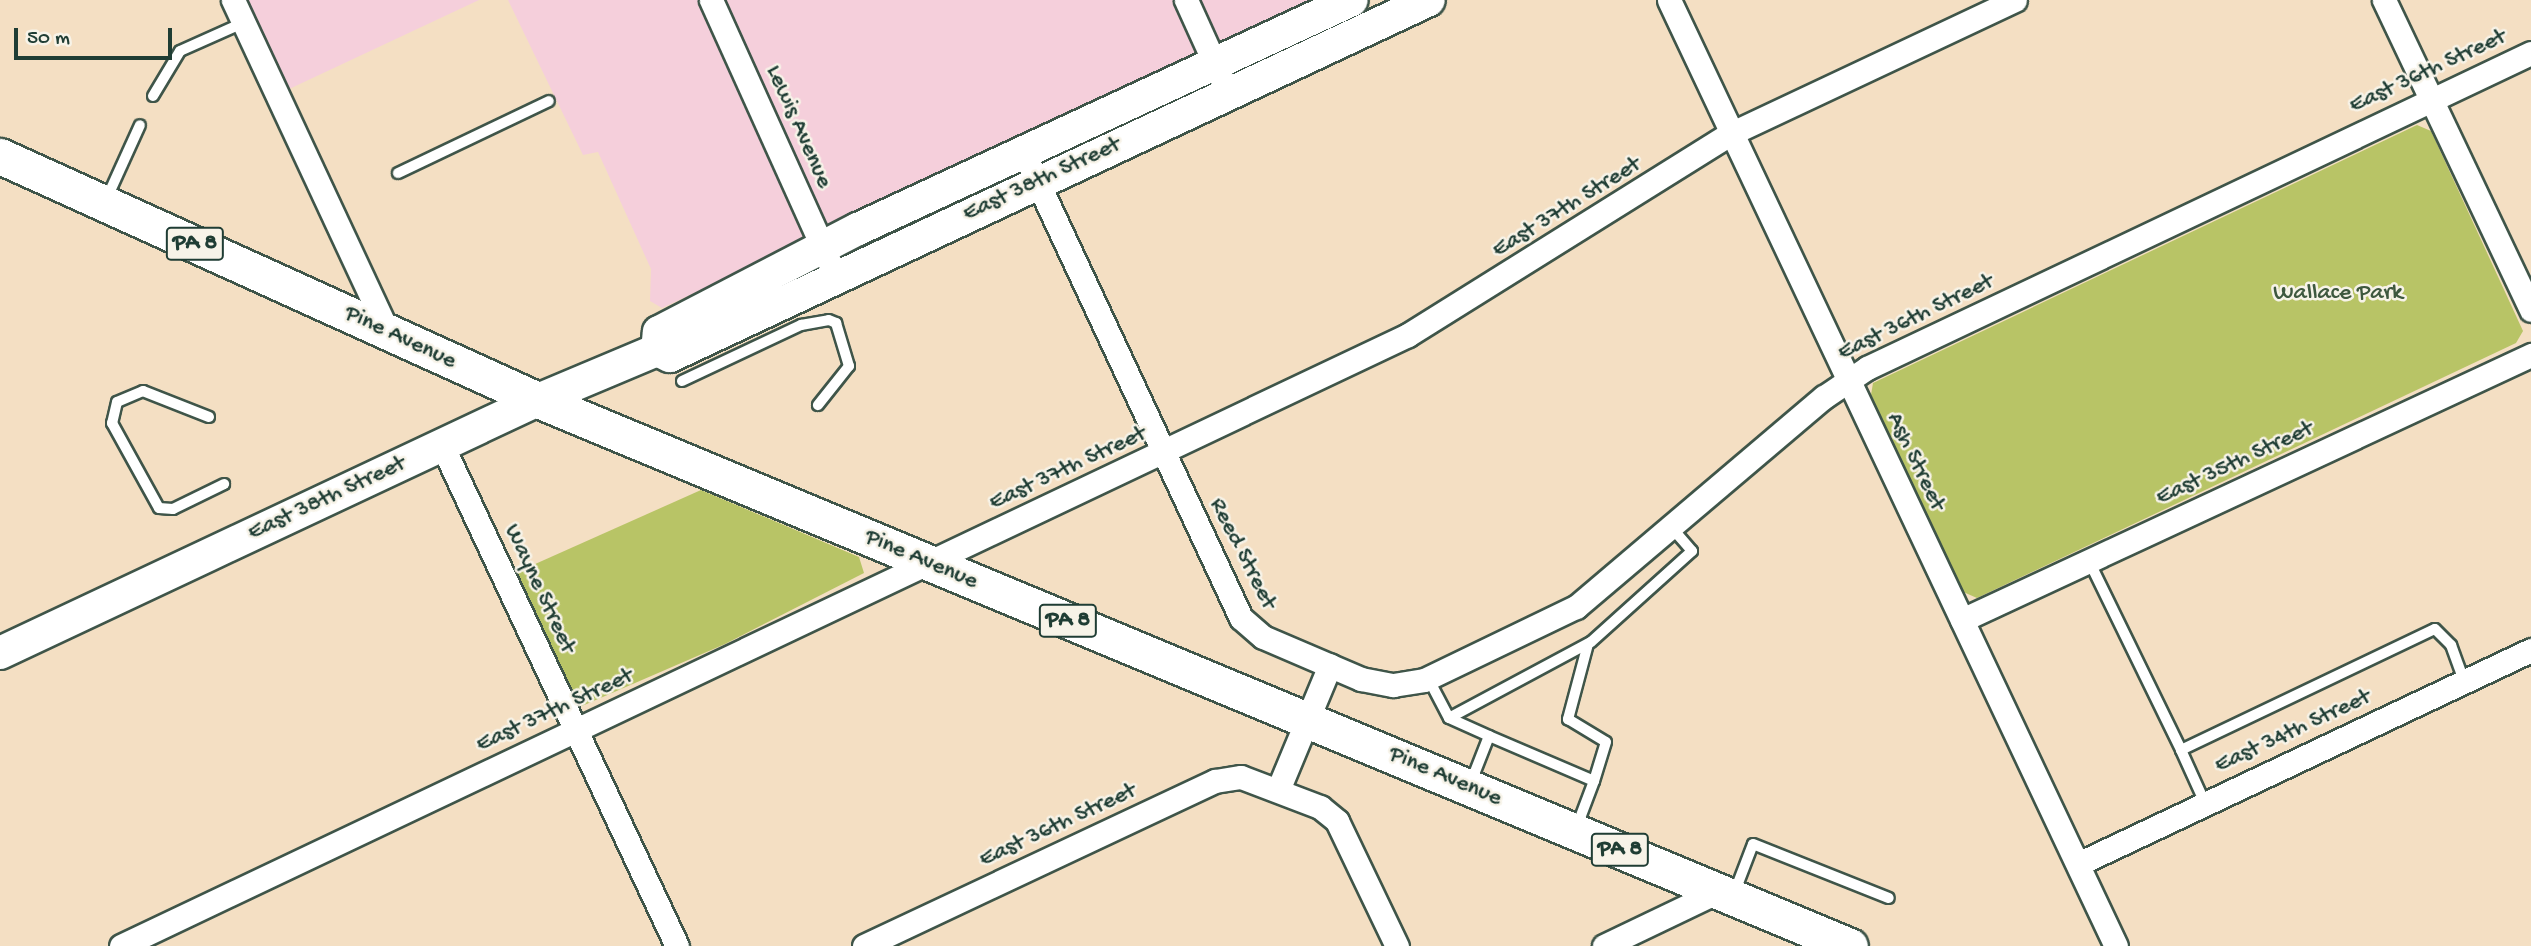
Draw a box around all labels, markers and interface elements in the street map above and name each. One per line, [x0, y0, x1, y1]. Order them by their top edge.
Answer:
scale bar [18, 14, 175, 58]
street label: East 36th Street [2345, 23, 2511, 121]
text: 50 m [27, 27, 70, 52]
street label: Lewis Avenue [758, 61, 838, 193]
street label: East 38th Street [959, 131, 1125, 229]
street label: East 37th Street [1487, 151, 1647, 265]
road number: PA 8 [165, 224, 225, 264]
street label: East 36th Street [1833, 268, 1999, 368]
park label: Wallace Park [2273, 280, 2403, 308]
street label: Pine Avenue [339, 300, 461, 376]
street label: Ash Street [1879, 408, 1951, 516]
street label: East 35th Street [2152, 415, 2318, 513]
street label: East 37th Street [985, 420, 1151, 518]
street label: East 38th Street [244, 450, 410, 548]
street label: Reed Street [1202, 494, 1282, 614]
street label: Wayne Street [497, 520, 581, 658]
street label: Pine Avenue [860, 523, 982, 597]
road number: PA 8 [1038, 601, 1098, 640]
street label: East 37th Street [472, 662, 638, 760]
street label: East 34th Street [2210, 683, 2376, 781]
street label: Pine Avenue [1384, 740, 1506, 814]
street label: East 36th Street [975, 777, 1141, 875]
road number: PA 8 [1590, 830, 1650, 870]

